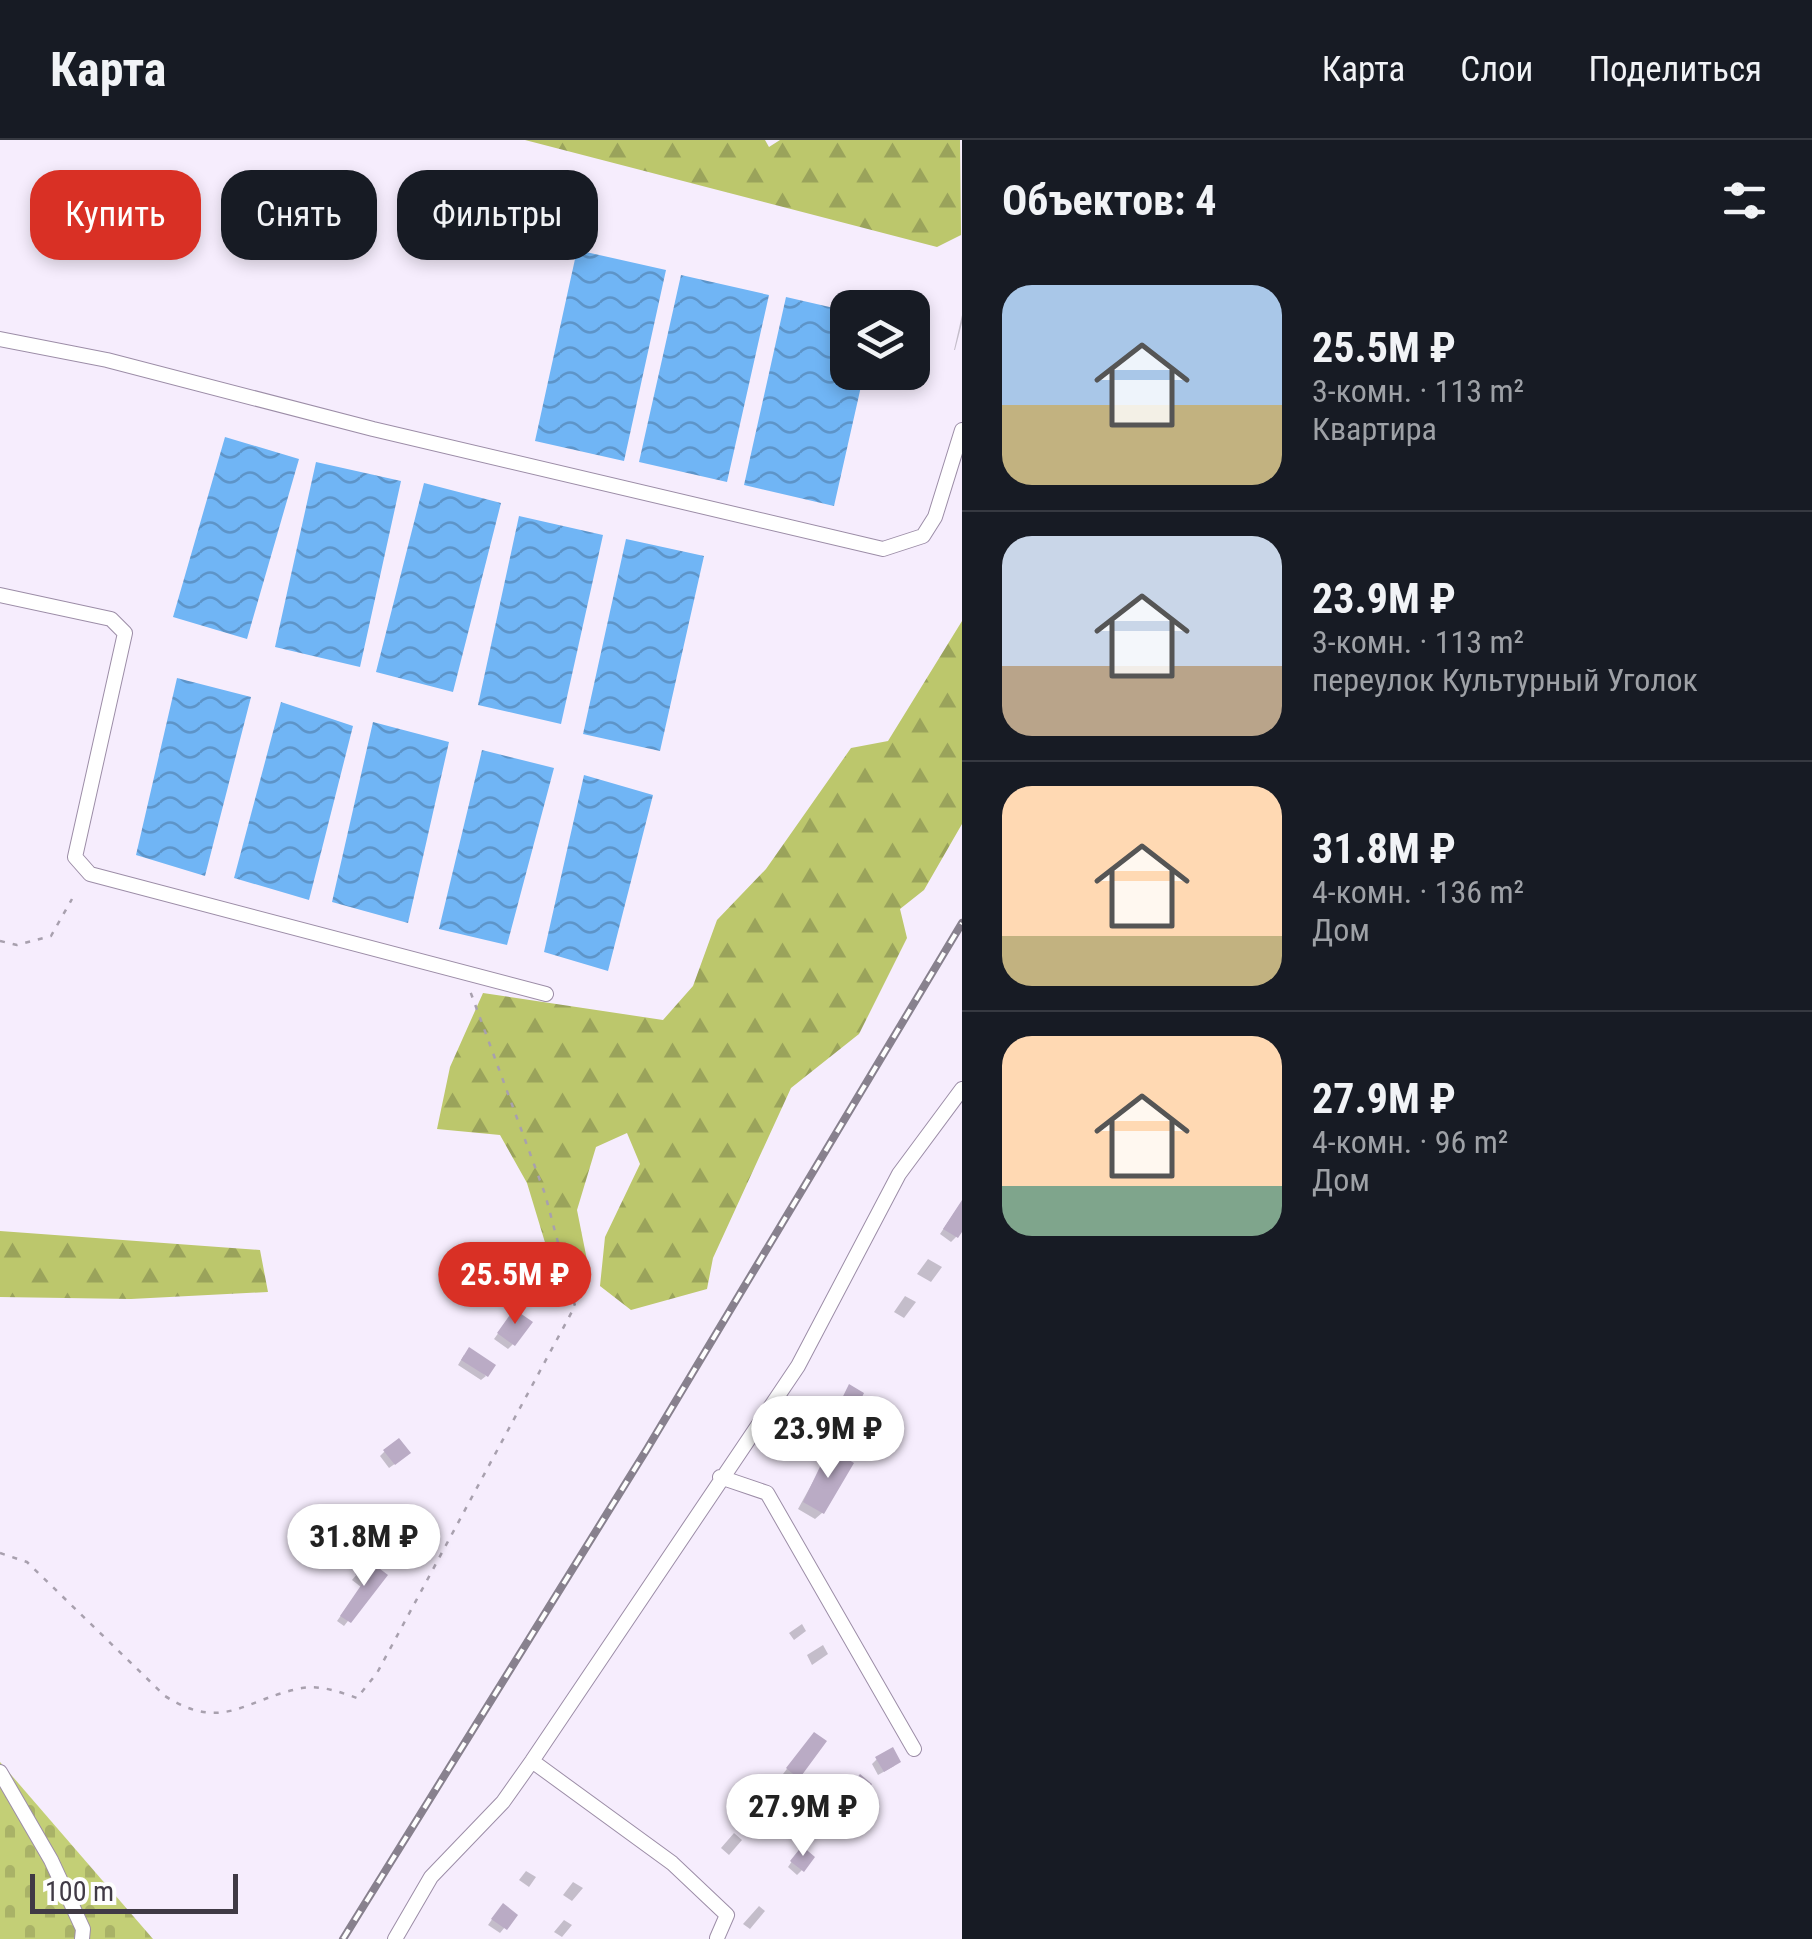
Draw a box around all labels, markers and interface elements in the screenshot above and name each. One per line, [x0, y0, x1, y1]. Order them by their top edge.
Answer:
text: Карта [50, 41, 166, 98]
text: Карта [1322, 49, 1405, 90]
text: Слои [1460, 49, 1533, 90]
text: Поделиться [1588, 49, 1762, 90]
chip: Купить [30, 170, 201, 260]
chip: Снять [221, 170, 377, 260]
chip: Фильтры [397, 170, 598, 260]
icon: filters [1717, 173, 1772, 228]
text: Объектов: 4 [1002, 176, 1216, 225]
map controls [830, 290, 930, 390]
button: layers [830, 290, 930, 390]
text: 25.5M ₽ [1312, 323, 1456, 372]
icon: home [1082, 325, 1202, 445]
text: 3-комн. · 113 m² [1312, 372, 1524, 410]
text: Квартира [1312, 410, 1437, 448]
text: 23.9M ₽ [1312, 574, 1456, 623]
icon: home [1082, 576, 1202, 696]
text: 3-комн. · 113 m² [1312, 623, 1524, 661]
text: переулок Культурный Уголок [1312, 661, 1698, 699]
text: 31.8M ₽ [1312, 824, 1456, 873]
icon: home [1082, 826, 1202, 946]
text: 4-комн. · 136 m² [1312, 873, 1524, 911]
text: Дом [1312, 911, 1370, 949]
text: 27.9M ₽ [1312, 1074, 1456, 1123]
icon: home [1082, 1076, 1202, 1196]
text: 4-комн. · 96 m² [1312, 1123, 1508, 1161]
text: Дом [1312, 1161, 1370, 1199]
pin: 25.5M ₽ [423, 1242, 607, 1327]
text: 25.5M ₽ [460, 1255, 570, 1293]
pin: 23.9M ₽ [736, 1396, 920, 1481]
text: 23.9M ₽ [773, 1409, 883, 1447]
pin: 31.8M ₽ [272, 1504, 456, 1589]
text: 31.8M ₽ [309, 1517, 419, 1555]
pin: 27.9M ₽ [711, 1774, 895, 1859]
text: 27.9M ₽ [748, 1787, 858, 1825]
scale bar [30, 1869, 238, 1914]
text: 100 m [45, 1875, 114, 1908]

